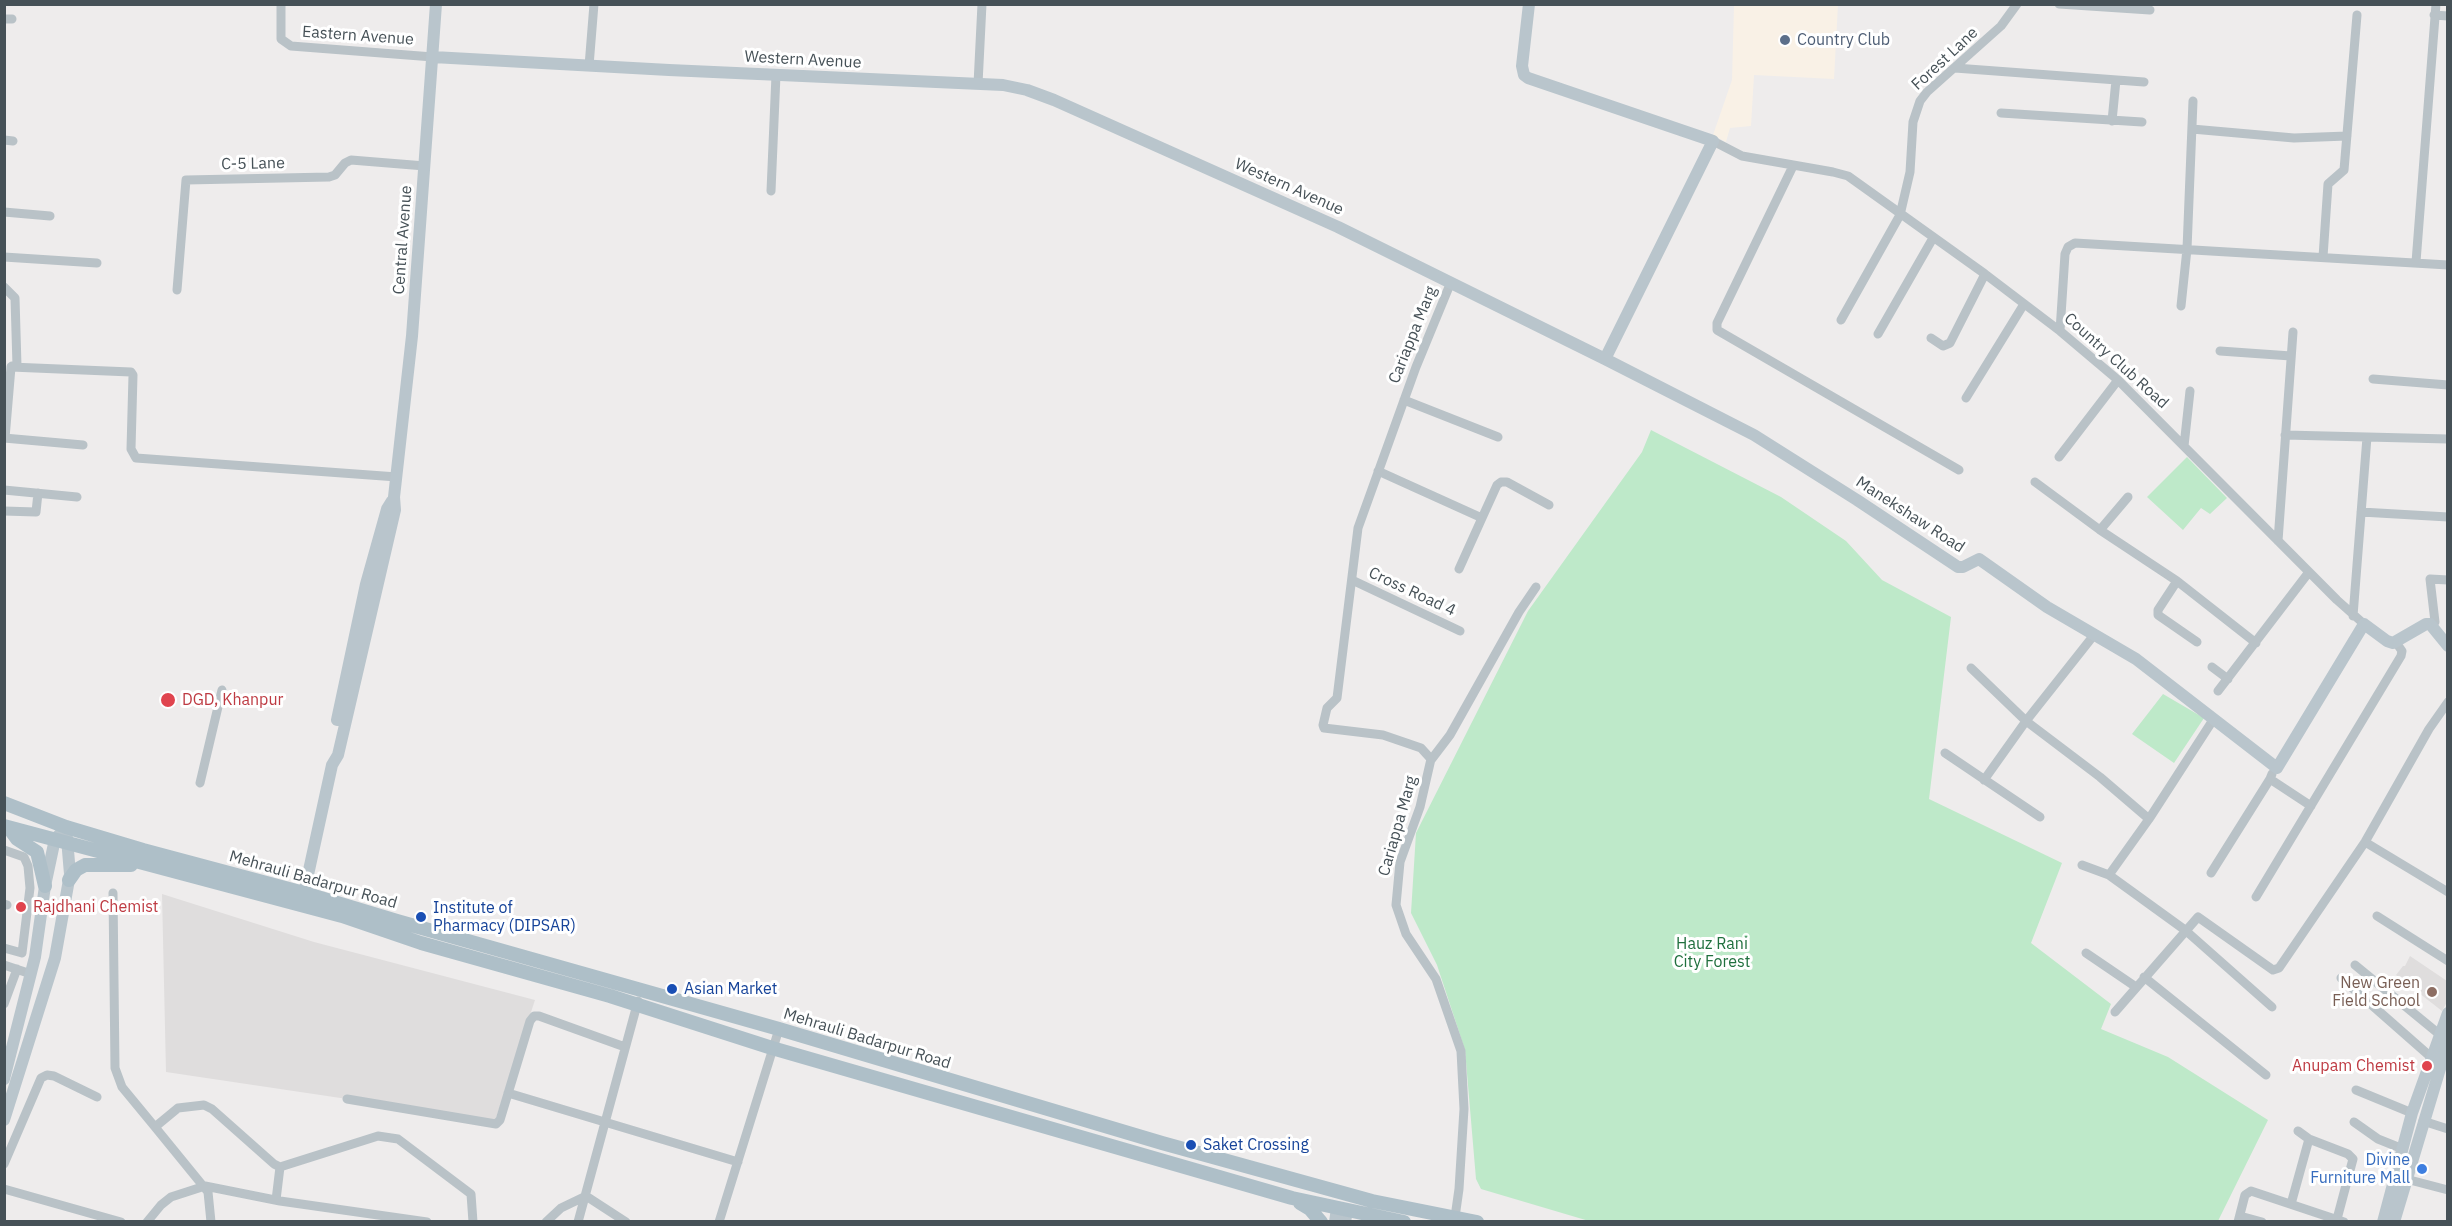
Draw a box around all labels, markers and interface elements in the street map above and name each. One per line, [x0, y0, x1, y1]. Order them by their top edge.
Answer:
street label: Eastern Avenue [301, 23, 415, 49]
street label: Forest Lane [1908, 23, 1982, 95]
place label: Country Club [1797, 30, 1890, 50]
marker: Country Club [1778, 33, 1792, 47]
street label: Western Avenue [744, 47, 862, 73]
street label: C-5 Lane [221, 154, 285, 174]
street label: Western Avenue [1232, 154, 1346, 220]
street label: Central Avenue [390, 185, 416, 295]
street label: Cariappa Marg [1385, 284, 1441, 386]
street label: Country Club Road [2060, 309, 2172, 413]
street label: Manekshaw Road [1852, 473, 1968, 557]
street label: Cross Road 4 [1365, 563, 1459, 621]
place label: DGD, Khanpur [182, 690, 283, 710]
marker: DGD, Khanpur [159, 691, 177, 709]
street label: Cariappa Marg [1375, 774, 1421, 878]
street label: Mehrauli Badarpur Road [227, 847, 399, 913]
place label: Rajdhani Chemist [33, 897, 158, 917]
place label: Institute of Pharmacy (DIPSAR) [433, 898, 576, 936]
marker: Rajdhani Chemist [14, 900, 28, 914]
marker: Institute of Pharmacy (DIPSAR) [414, 910, 428, 924]
park label: Hauz Rani City Forest [1674, 934, 1750, 972]
place label: New Green Field School [2332, 973, 2420, 1011]
place label: Asian Market [684, 979, 777, 999]
marker: Asian Market [665, 982, 679, 996]
marker: New Green Field School [2425, 985, 2439, 999]
street label: Mehrauli Badarpur Road [781, 1004, 953, 1074]
place label: Anupam Chemist [2292, 1056, 2415, 1076]
marker: Anupam Chemist [2420, 1059, 2434, 1073]
place label: Saket Crossing [1203, 1135, 1309, 1155]
marker: Saket Crossing [1184, 1138, 1198, 1152]
place label: Divine Furniture Mall [2310, 1150, 2410, 1188]
marker: Divine Furniture Mall [2415, 1162, 2429, 1176]

